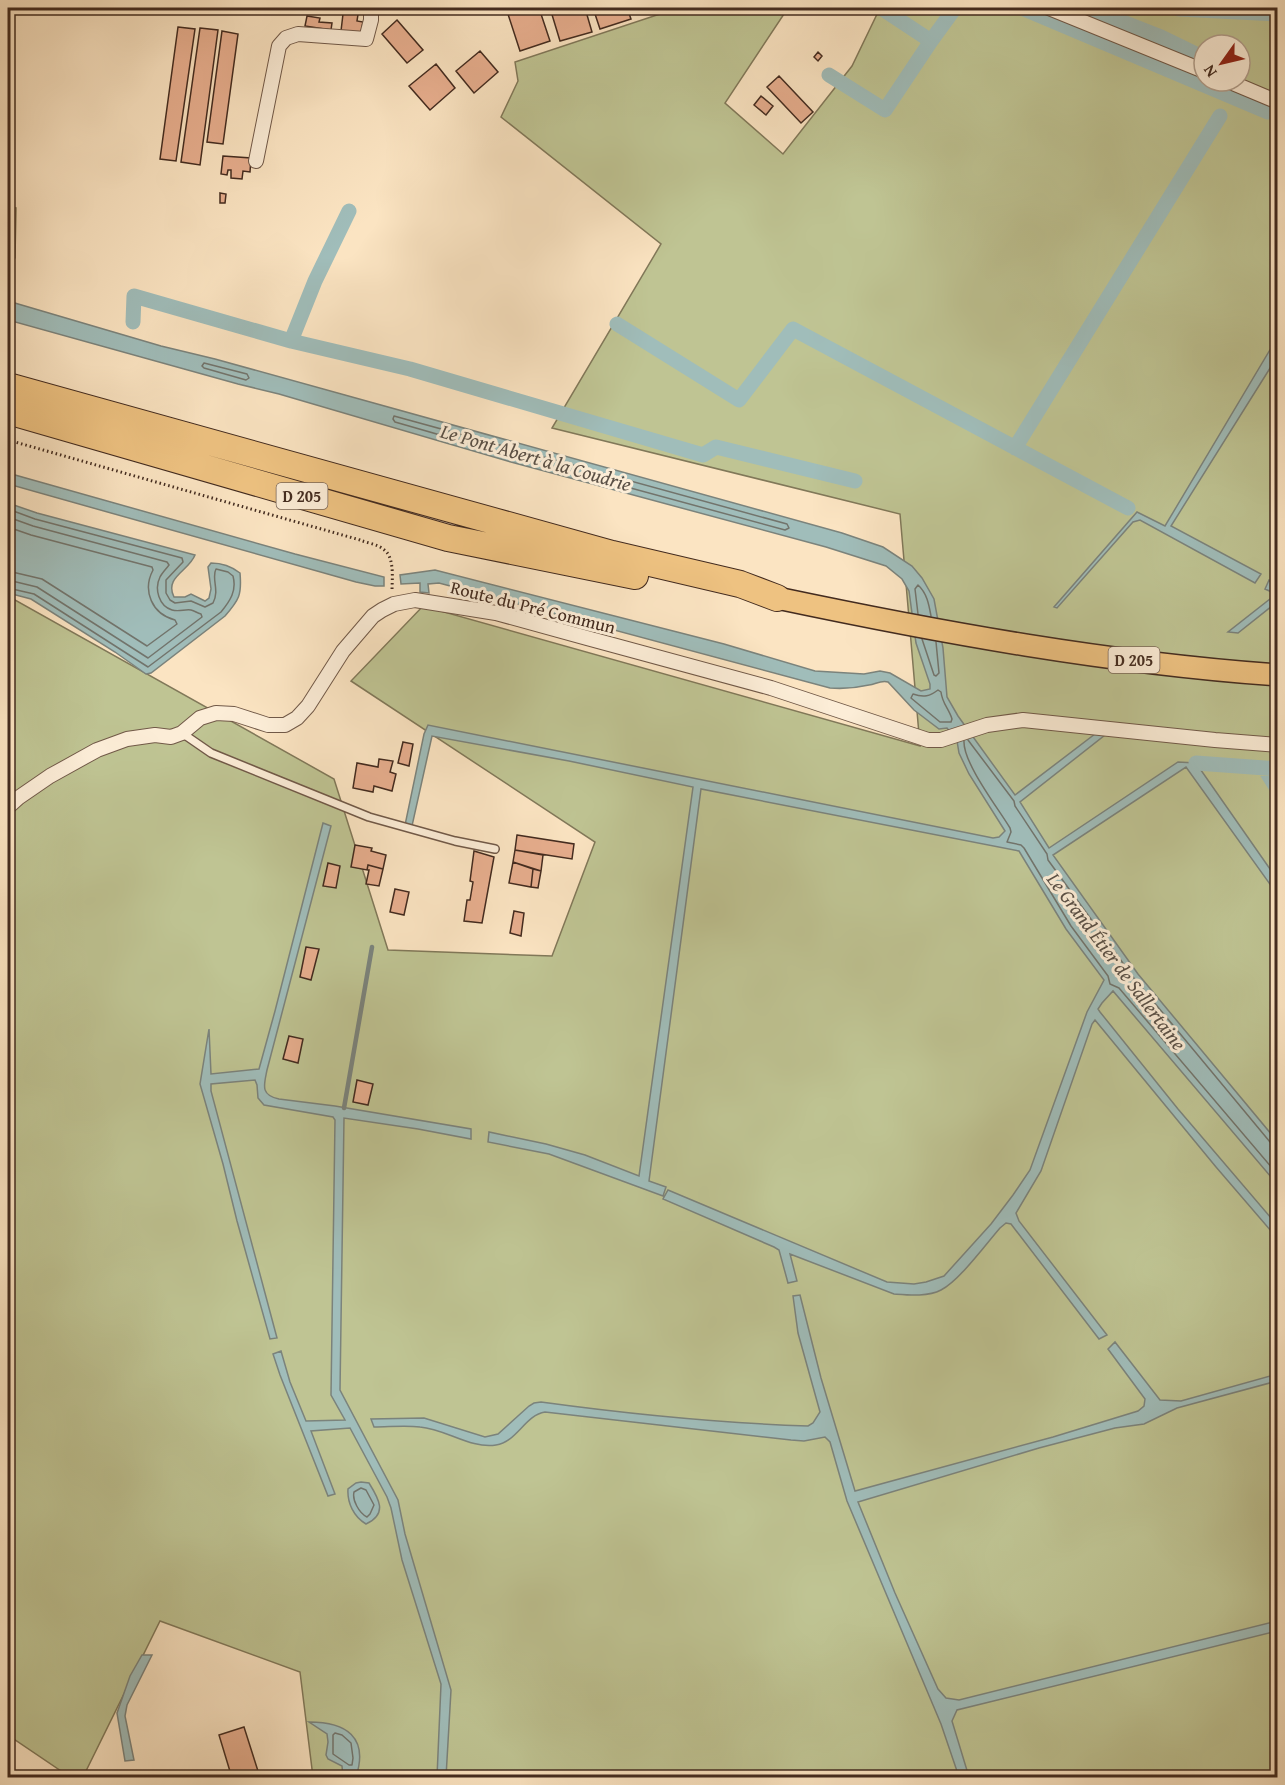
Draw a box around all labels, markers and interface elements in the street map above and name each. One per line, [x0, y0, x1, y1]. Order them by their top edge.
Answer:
north arrow [1192, 33, 1252, 93]
text: N [1196, 60, 1223, 83]
water label: Le Pont Abert à la Coudrie [436, 416, 635, 498]
road number: D 205 [276, 483, 328, 509]
street label: Route du Pré Commun [448, 573, 618, 641]
road number: D 205 [1108, 647, 1160, 673]
water label: Le Grand Étier de Sallertaine [1040, 865, 1194, 1056]

